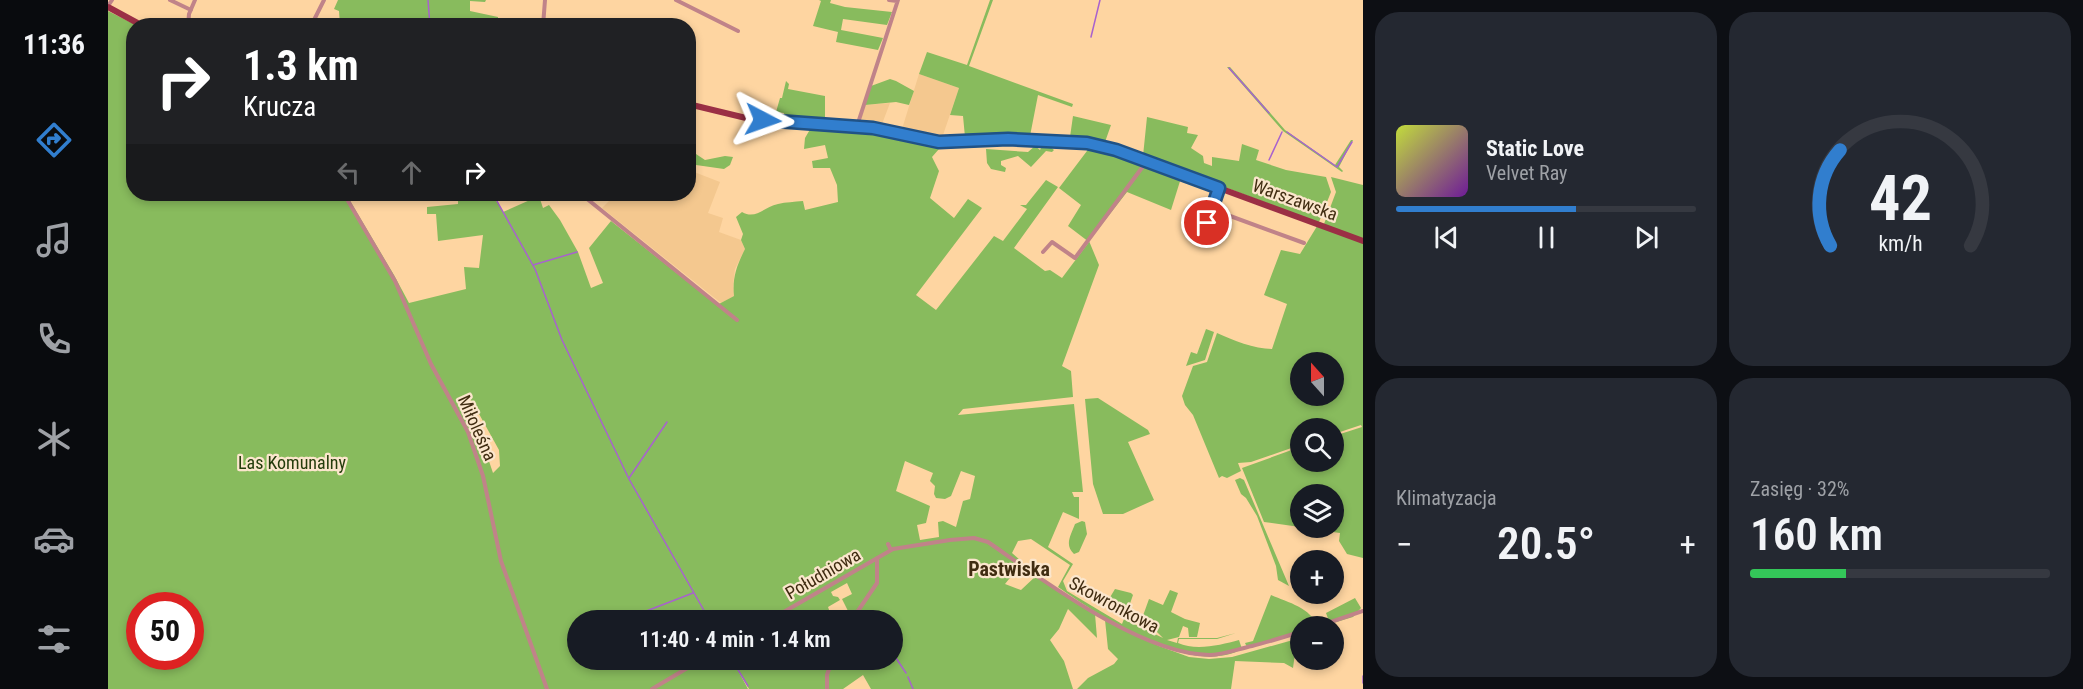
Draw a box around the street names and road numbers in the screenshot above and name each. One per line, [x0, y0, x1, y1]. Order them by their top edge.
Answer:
street label: Warszawska [1250, 174, 1341, 225]
street label: Miłoleśna [454, 392, 501, 464]
street label: Południowa [781, 544, 864, 603]
street label: Skowronkowa [1066, 572, 1163, 637]

